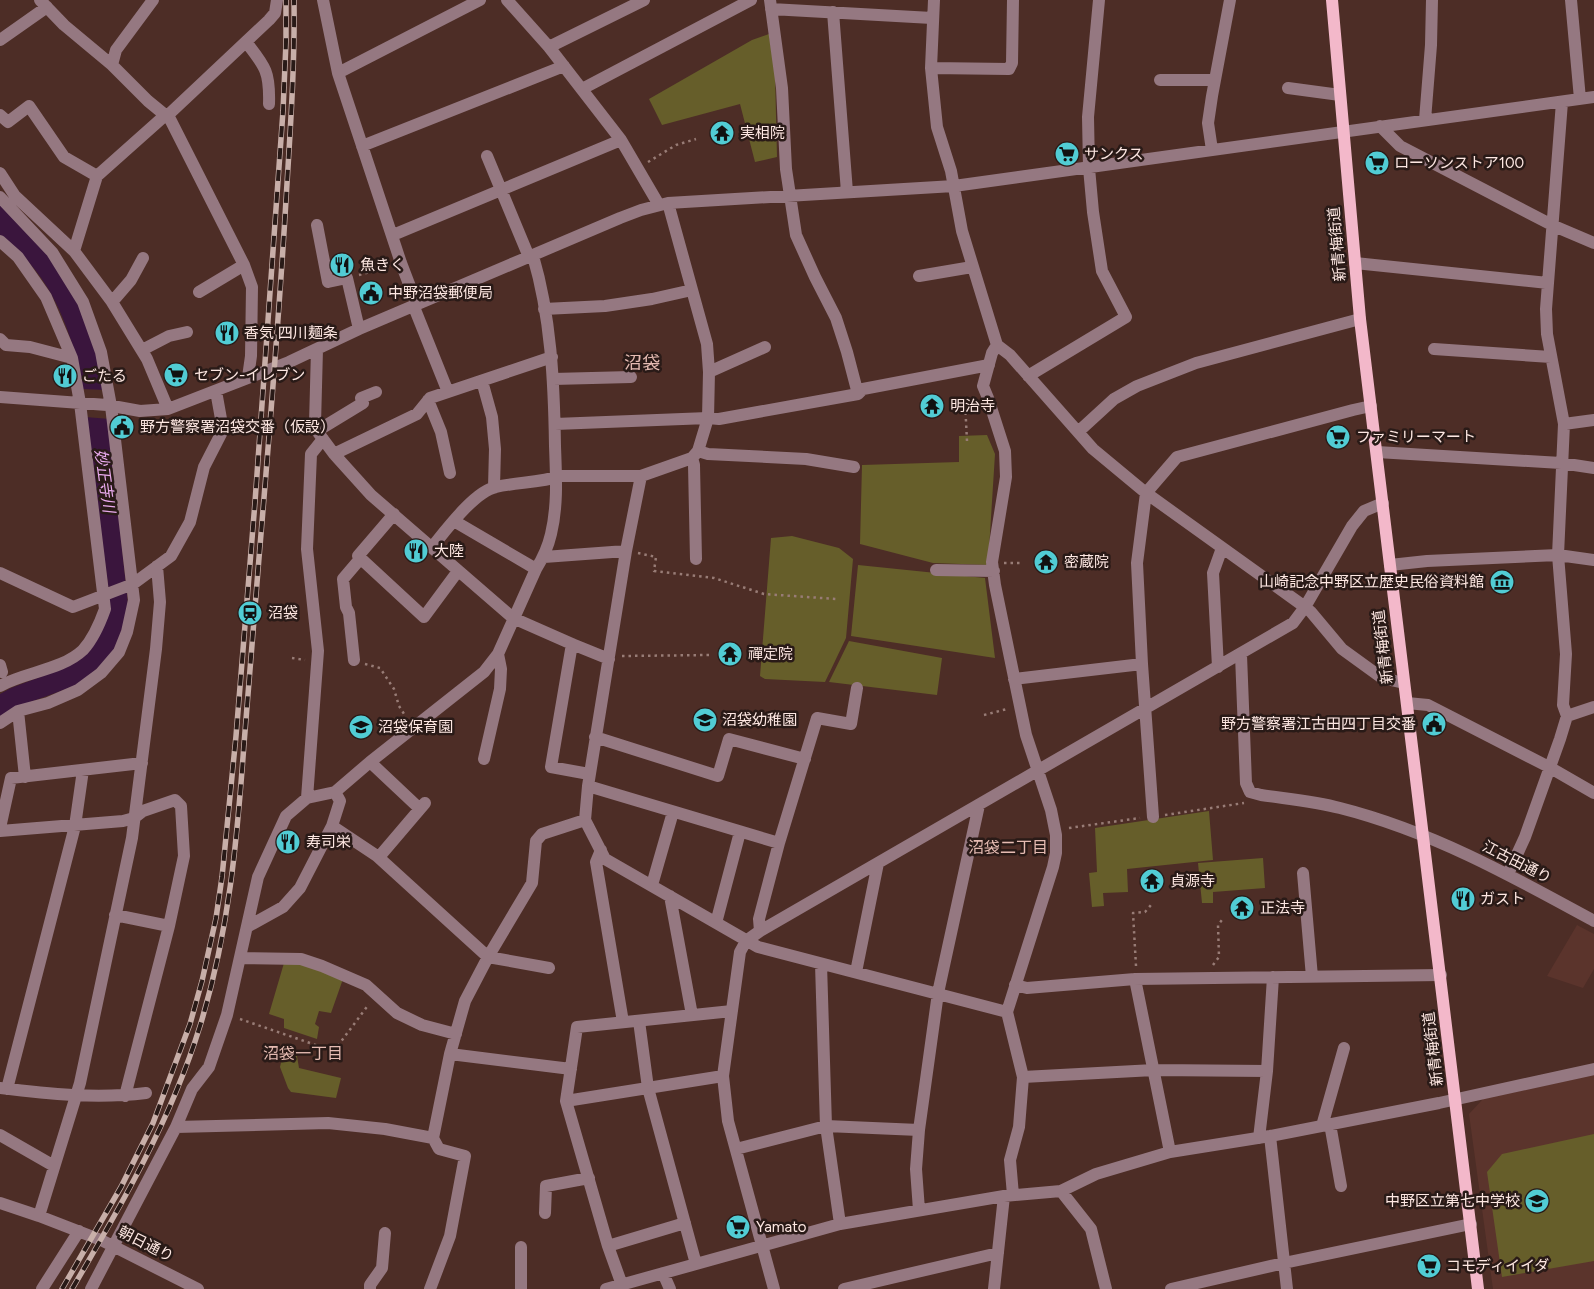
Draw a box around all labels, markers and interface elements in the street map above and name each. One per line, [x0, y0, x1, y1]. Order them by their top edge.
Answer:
temple icon: 実相院 [709, 120, 735, 146]
place label: 実相院 [740, 124, 785, 142]
supermarket icon: サンクス [1054, 141, 1080, 167]
place label: サンクス [1084, 145, 1144, 163]
supermarket icon: ローソンストア100 [1364, 150, 1390, 176]
place label: ローソンストア100 [1394, 154, 1524, 172]
street label: 新青梅街道 [1325, 206, 1349, 282]
restaurant icon: 魚きく [329, 252, 355, 278]
place label: 魚きく [360, 256, 405, 274]
public building icon: 中野沼袋郵便局 [358, 280, 384, 306]
place label: 中野沼袋郵便局 [388, 284, 493, 302]
restaurant icon: 香気 四川麺条 [214, 320, 240, 346]
place label: 香気 四川麺条 [244, 324, 338, 342]
district label: 沼袋 [624, 352, 660, 374]
supermarket icon: セブン-イレブン [163, 362, 189, 388]
restaurant icon: ごたる [52, 363, 78, 389]
place label: セブン-イレブン [194, 366, 305, 384]
place label: ごたる [82, 367, 127, 385]
temple icon: 明治寺 [919, 393, 945, 419]
place label: 明治寺 [950, 397, 995, 415]
public building icon: 野方警察署沼袋交番（仮設） [109, 414, 135, 440]
place label: 野方警察署沼袋交番（仮設） [140, 418, 335, 436]
supermarket icon: ファミリーマート [1325, 424, 1351, 450]
place label: ファミリーマート [1356, 428, 1476, 446]
water label: 妙正寺川 [91, 448, 119, 516]
restaurant icon: 大陸 [403, 538, 429, 564]
place label: 大陸 [434, 542, 464, 560]
temple icon: 密蔵院 [1033, 549, 1059, 575]
place label: 密蔵院 [1064, 553, 1109, 571]
museum icon: 山崎記念中野区立歴史民俗資料館 [1489, 569, 1515, 595]
place label: 山崎記念中野区立歴史民俗資料館 [1259, 573, 1484, 591]
station icon: 沼袋 [237, 600, 263, 626]
place label: 沼袋 [268, 604, 298, 622]
street label: 新青梅街道 [1369, 609, 1397, 685]
temple icon: 禪定院 [717, 641, 743, 667]
place label: 禪定院 [748, 645, 793, 663]
school or university icon: 沼袋幼稚園 [692, 707, 718, 733]
place label: 沼袋幼稚園 [722, 711, 797, 729]
public building icon: 野方警察署江古田四丁目交番 [1421, 711, 1447, 737]
school or university icon: 沼袋保育園 [348, 714, 374, 740]
place label: 野方警察署江古田四丁目交番 [1221, 715, 1416, 733]
place label: 沼袋保育園 [378, 718, 453, 736]
restaurant icon: 寿司栄 [275, 829, 301, 855]
place label: 寿司栄 [306, 833, 351, 851]
street label: 江古田通り [1479, 837, 1555, 887]
district label: 沼袋二丁目 [968, 838, 1048, 857]
temple icon: 貞源寺 [1139, 868, 1165, 894]
place label: 貞源寺 [1170, 872, 1215, 890]
restaurant icon: ガスト [1450, 886, 1476, 912]
place label: ガスト [1480, 890, 1525, 908]
temple icon: 正法寺 [1229, 895, 1255, 921]
place label: 正法寺 [1260, 899, 1305, 917]
street label: 新青梅街道 [1419, 1011, 1447, 1087]
district label: 沼袋一丁目 [263, 1044, 343, 1063]
school or university icon: 中野区立第七中学校 [1524, 1188, 1550, 1214]
place label: 中野区立第七中学校 [1385, 1192, 1520, 1210]
supermarket icon: Yamato [725, 1214, 751, 1240]
place label: Yamato [756, 1218, 807, 1236]
street label: 朝日通り [115, 1222, 177, 1266]
supermarket icon: コモディイイダ [1416, 1253, 1442, 1279]
place label: コモディイイダ [1446, 1257, 1549, 1275]

